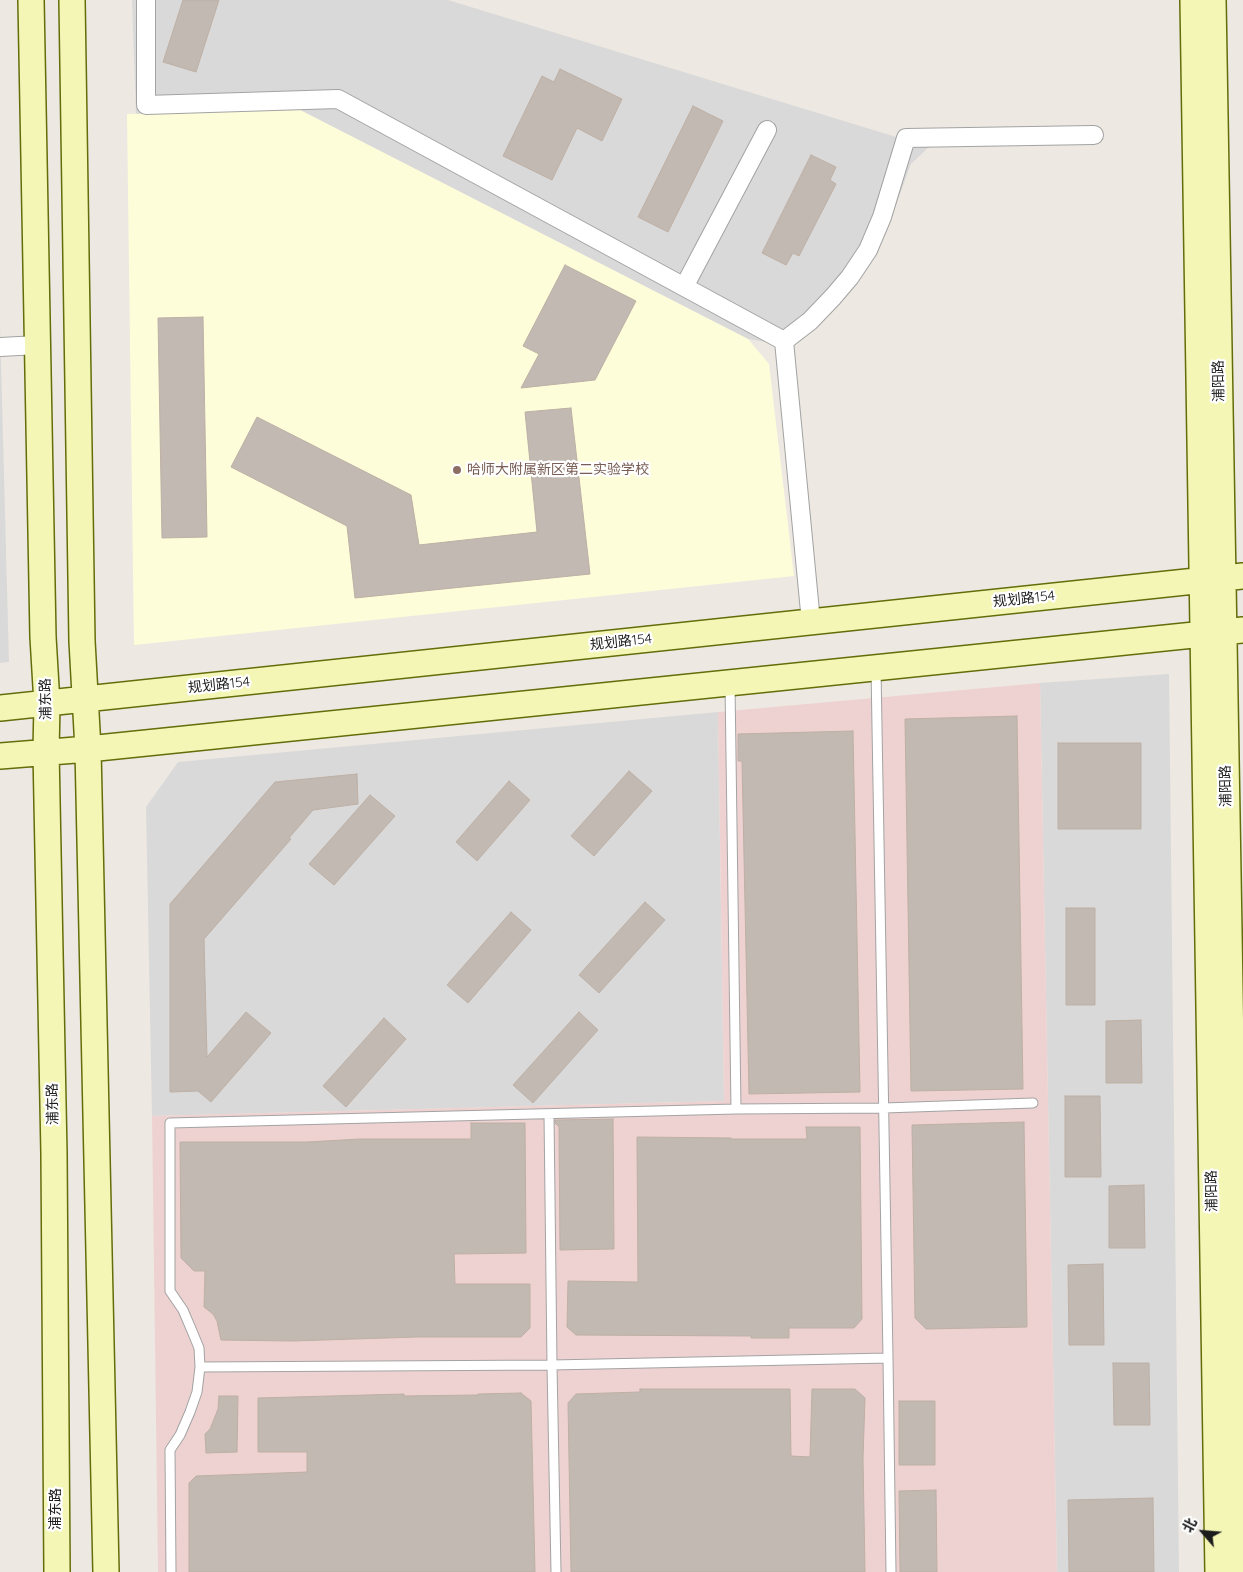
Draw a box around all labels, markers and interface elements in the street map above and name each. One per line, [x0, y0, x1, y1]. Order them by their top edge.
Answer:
street label: 浦阳路 [1210, 360, 1228, 402]
place label: 哈师大附属新区第二实验学校 [467, 462, 649, 478]
marker: 哈师大附属新区第二实验学校 [451, 464, 463, 476]
street label: 规划路154 [992, 587, 1056, 611]
street label: 规划路154 [589, 630, 653, 654]
street label: 规划路154 [187, 673, 251, 697]
street label: 浦东路 [37, 678, 55, 720]
street label: 浦阳路 [1217, 765, 1235, 807]
street label: 浦东路 [44, 1083, 62, 1125]
street label: 浦阳路 [1203, 1170, 1221, 1212]
street label: 浦东路 [48, 1488, 64, 1530]
north arrow [1178, 1507, 1228, 1557]
text: 北 [1178, 1515, 1201, 1536]

